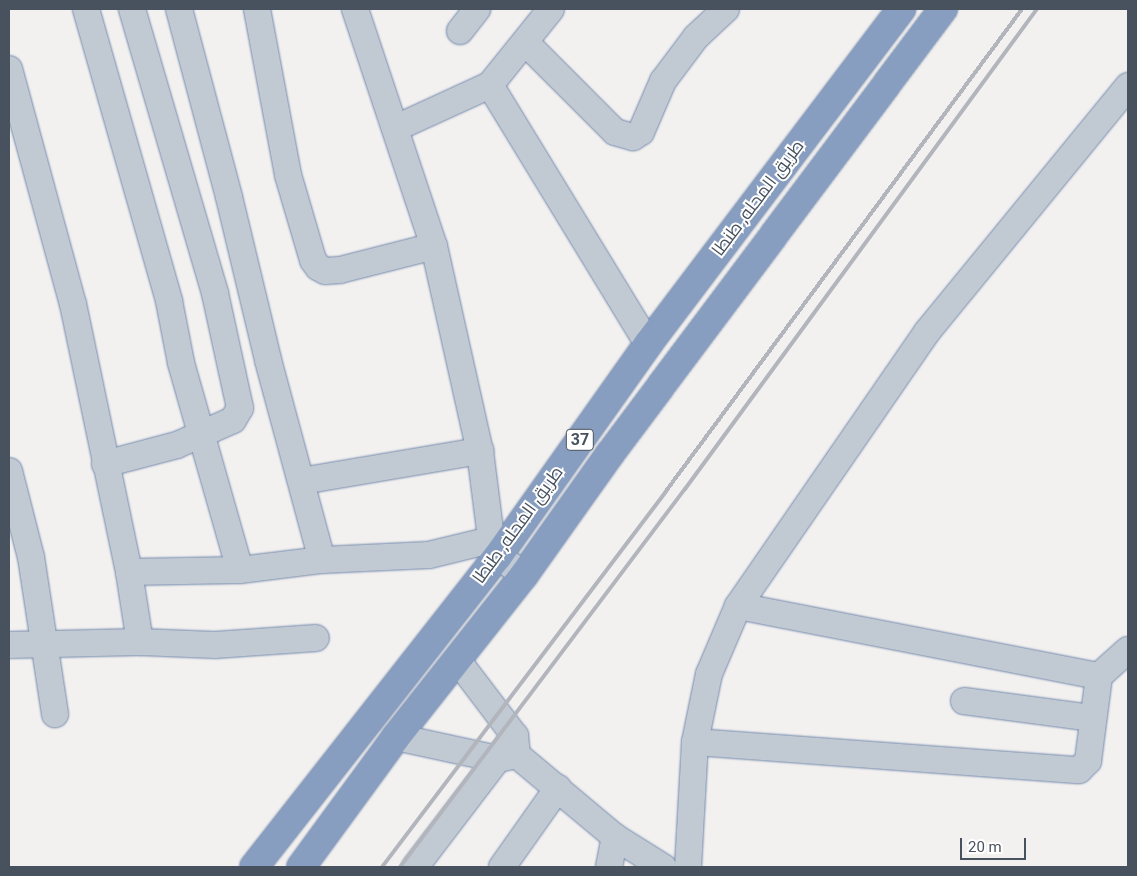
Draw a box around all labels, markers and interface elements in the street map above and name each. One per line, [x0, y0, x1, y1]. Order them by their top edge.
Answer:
street label: طريق المحله, طنطا [707, 136, 809, 260]
road number: 37 [565, 426, 595, 454]
street label: طريق المحله, طنطا [468, 462, 568, 588]
scale bar [962, 828, 1028, 860]
text: 20 m [968, 838, 1002, 856]

